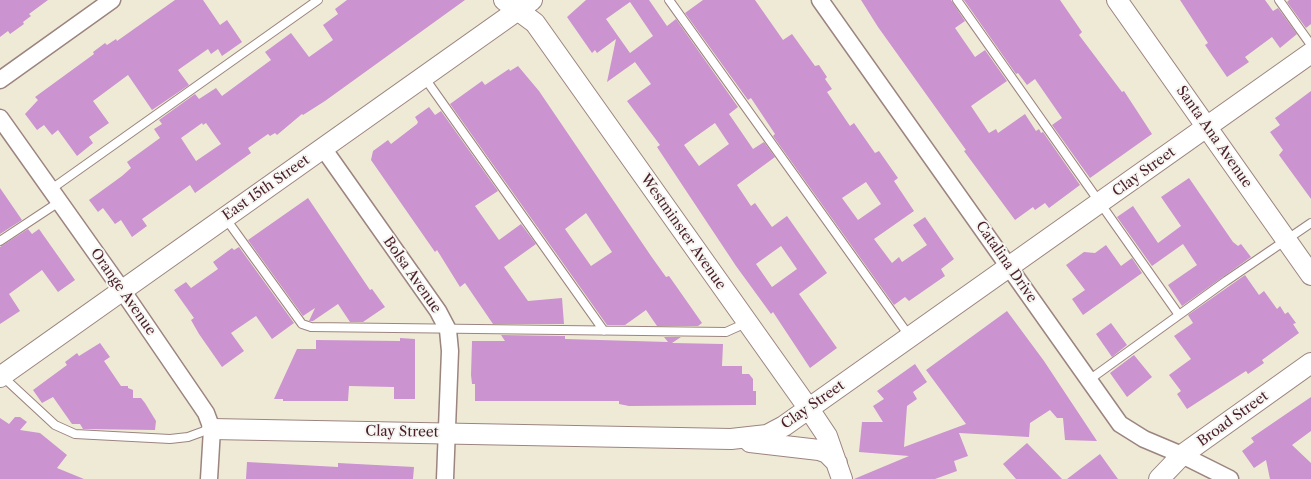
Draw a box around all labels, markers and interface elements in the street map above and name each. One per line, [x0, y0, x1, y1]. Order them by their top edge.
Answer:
street label: Santa Ana Avenue [1173, 83, 1255, 191]
street label: Clay Street [1109, 144, 1179, 200]
street label: East 15th Street [219, 152, 313, 224]
street label: Westminster Avenue [637, 171, 729, 293]
street label: Catalina Drive [972, 218, 1040, 306]
street label: Bolsa Avenue [379, 234, 445, 316]
street label: Orange Avenue [87, 245, 159, 339]
street label: Clay Street [778, 377, 848, 433]
street label: Broad Street [1194, 388, 1272, 450]
street label: Clay Street [365, 423, 439, 441]

